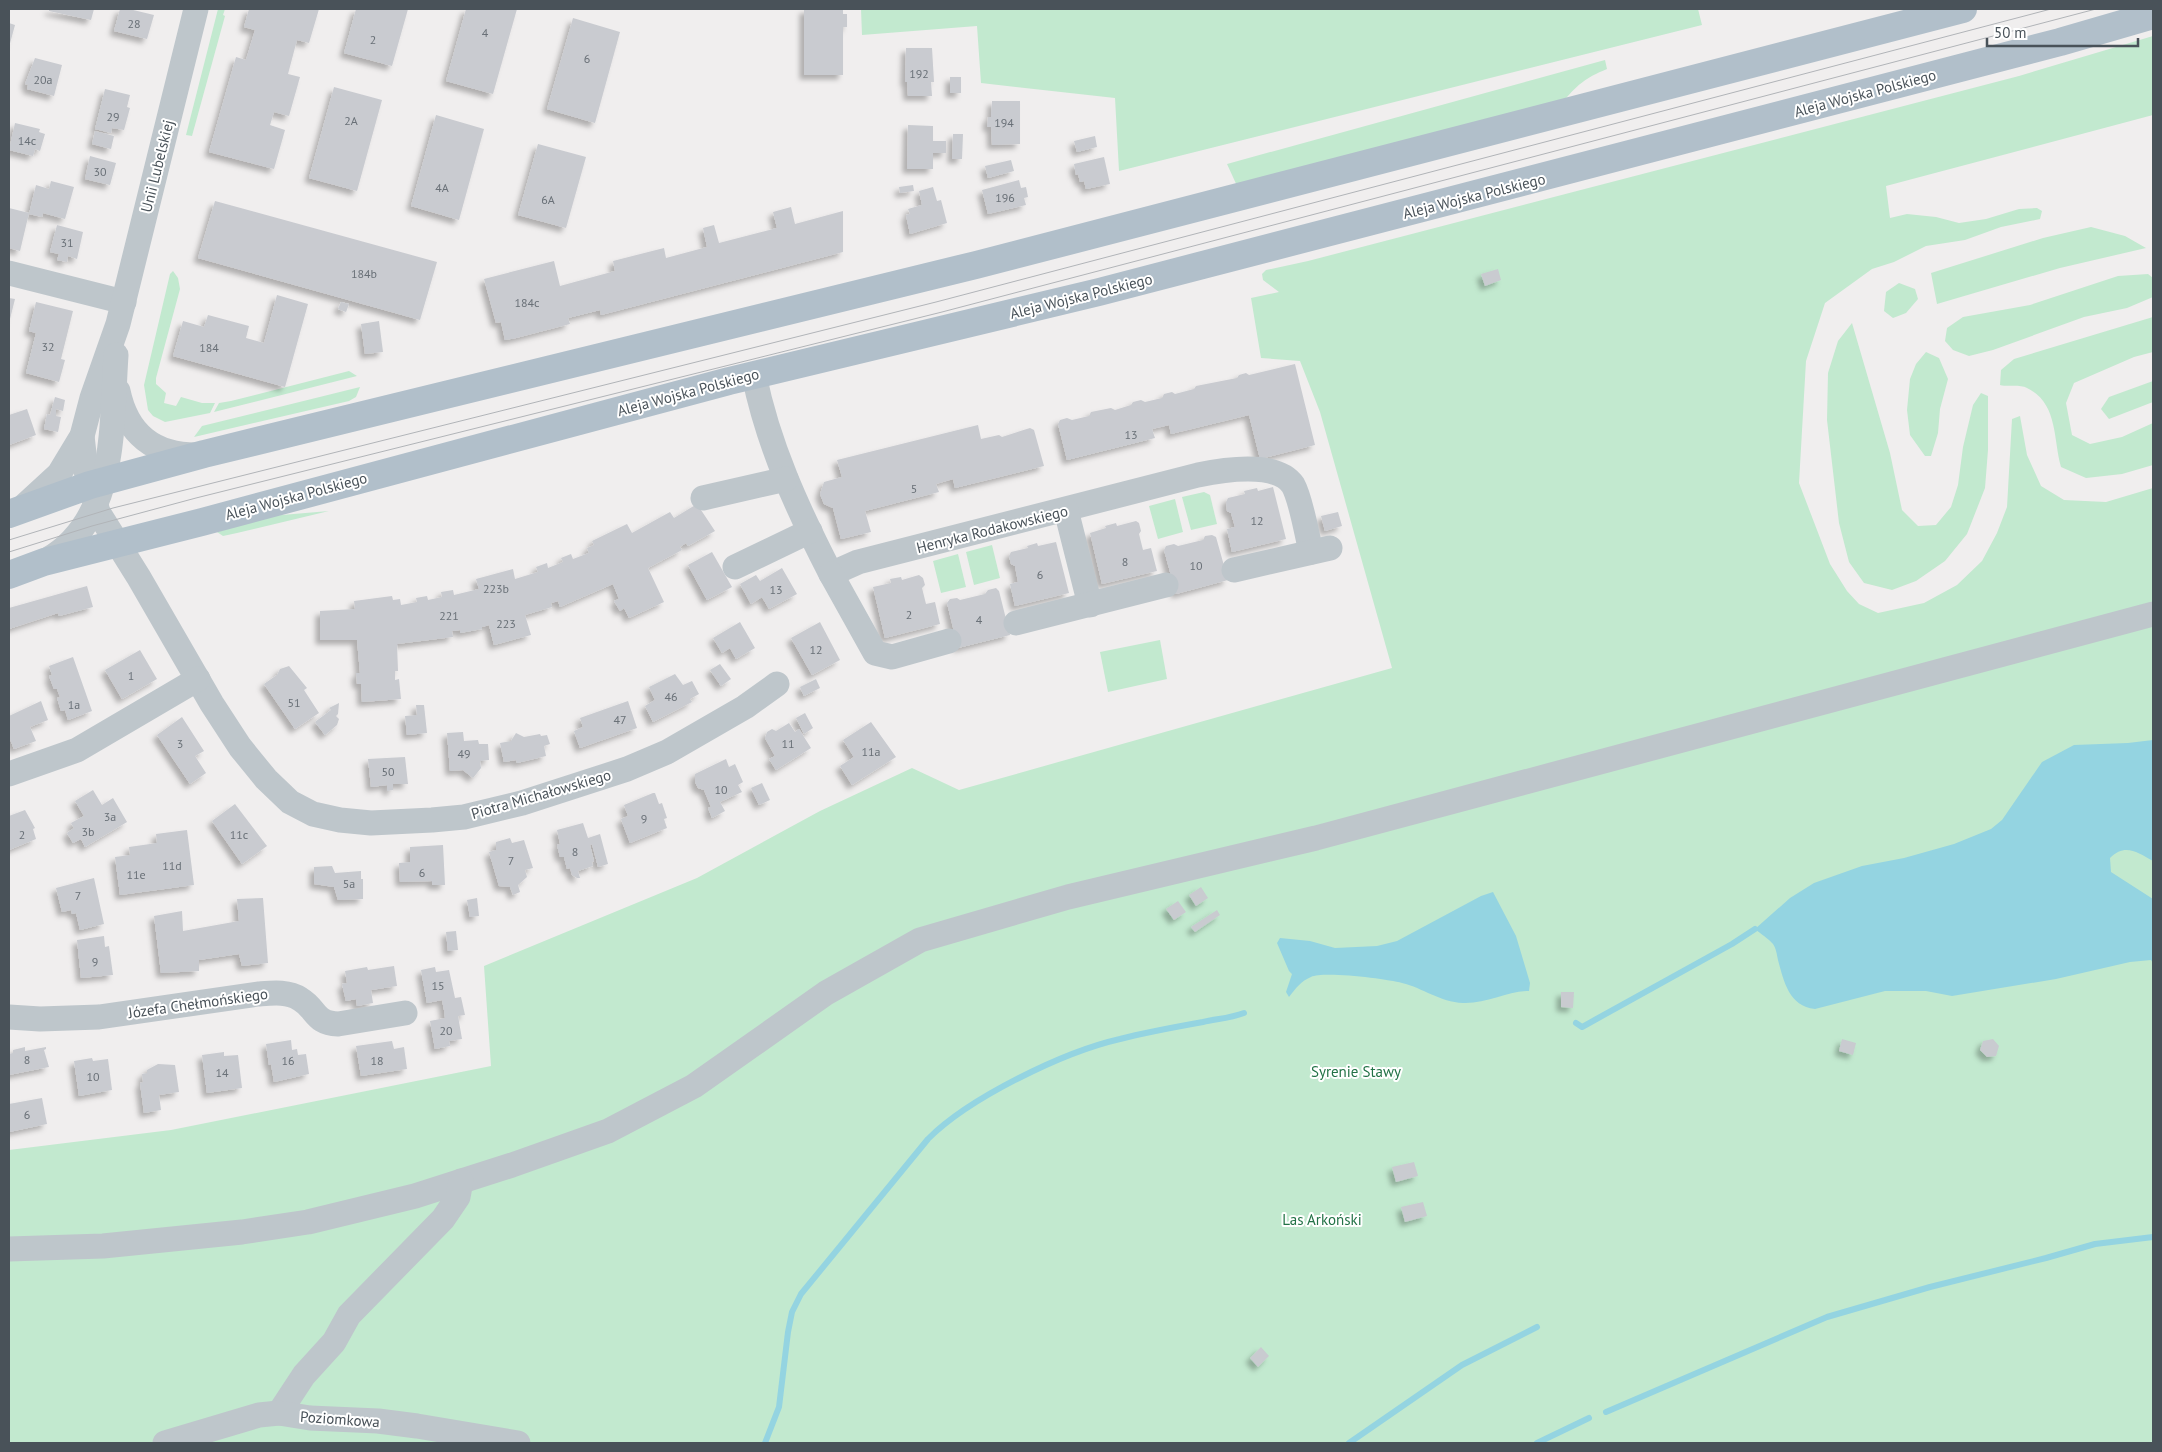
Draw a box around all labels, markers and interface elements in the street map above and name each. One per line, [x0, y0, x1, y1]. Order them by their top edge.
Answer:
scale bar [1987, 15, 2138, 47]
house number: 28 [127, 16, 141, 31]
text: 50 m [1994, 23, 2027, 42]
house number: 4 [482, 25, 489, 40]
house number: 2 [370, 32, 376, 47]
house number: 6 [584, 51, 590, 66]
street label: Aleja Wojska Polskiego [1792, 65, 1938, 121]
house number: 192 [909, 66, 929, 81]
house number: 20a [33, 72, 53, 87]
house number: 29 [106, 109, 120, 124]
house number: 2A [344, 113, 358, 128]
house number: 194 [994, 115, 1014, 130]
street label: Unii Lubelskiej [136, 118, 178, 214]
house number: 14c [18, 133, 37, 148]
house number: 30 [93, 164, 107, 179]
street label: Aleja Wojska Polskiego [1401, 169, 1547, 223]
house number: 4A [435, 180, 449, 195]
house number: 196 [995, 190, 1015, 205]
house number: 6A [541, 192, 555, 207]
house number: 31 [60, 235, 74, 250]
house number: 184b [351, 266, 377, 281]
street label: Aleja Wojska Polskiego [1008, 269, 1154, 323]
house number: 184c [514, 295, 540, 310]
house number: 32 [41, 339, 55, 354]
house number: 184 [199, 340, 219, 355]
street label: Aleja Wojska Polskiego [615, 364, 761, 420]
house number: 13 [1124, 427, 1138, 442]
street label: Aleja Wojska Polskiego [223, 468, 369, 524]
house number: 5 [911, 481, 917, 496]
street label: Henryka Rodakowskiego [914, 501, 1070, 557]
house number: 12 [1250, 513, 1264, 528]
house number: 8 [1122, 554, 1128, 569]
house number: 10 [1189, 558, 1203, 573]
house number: 6 [1037, 567, 1043, 582]
house number: 223b [483, 581, 509, 596]
house number: 13 [769, 582, 783, 597]
house number: 2 [906, 607, 912, 622]
house number: 221 [439, 608, 459, 623]
house number: 4 [976, 612, 983, 627]
house number: 223 [496, 616, 516, 631]
house number: 12 [809, 642, 823, 657]
house number: 1 [128, 668, 134, 683]
house number: 46 [664, 689, 678, 704]
house number: 51 [287, 695, 301, 710]
house number: 1a [68, 697, 80, 712]
house number: 47 [613, 712, 627, 727]
house number: 3 [177, 736, 183, 751]
house number: 11 [781, 736, 795, 751]
house number: 11a [861, 744, 881, 759]
house number: 49 [457, 746, 471, 761]
house number: 50 [381, 764, 395, 779]
street label: Piotra Michałowskiego [469, 765, 613, 823]
house number: 10 [714, 782, 728, 797]
house number: 3a [104, 809, 116, 824]
house number: 9 [641, 811, 647, 826]
house number: 3b [81, 824, 95, 839]
house number: 2 [19, 827, 25, 842]
house number: 11c [230, 827, 249, 842]
house number: 8 [572, 844, 578, 859]
house number: 7 [508, 853, 514, 868]
house number: 11d [162, 858, 182, 873]
house number: 6 [419, 865, 425, 880]
house number: 11e [126, 867, 146, 882]
house number: 5a [343, 876, 355, 891]
house number: 7 [75, 888, 81, 903]
house number: 9 [92, 954, 98, 969]
house number: 15 [431, 978, 445, 993]
street label: Józefa Chełmońskiego [126, 984, 269, 1022]
house number: 20 [439, 1023, 453, 1038]
house number: 8 [24, 1052, 30, 1067]
house number: 16 [281, 1053, 295, 1068]
house number: 18 [370, 1053, 384, 1068]
park label: Syrenie Stawy [1311, 1062, 1401, 1081]
house number: 14 [215, 1065, 229, 1080]
house number: 10 [86, 1069, 100, 1084]
house number: 6 [24, 1107, 30, 1122]
park label: Las Arkoński [1282, 1210, 1362, 1229]
street label: Poziomkowa [299, 1407, 381, 1431]

